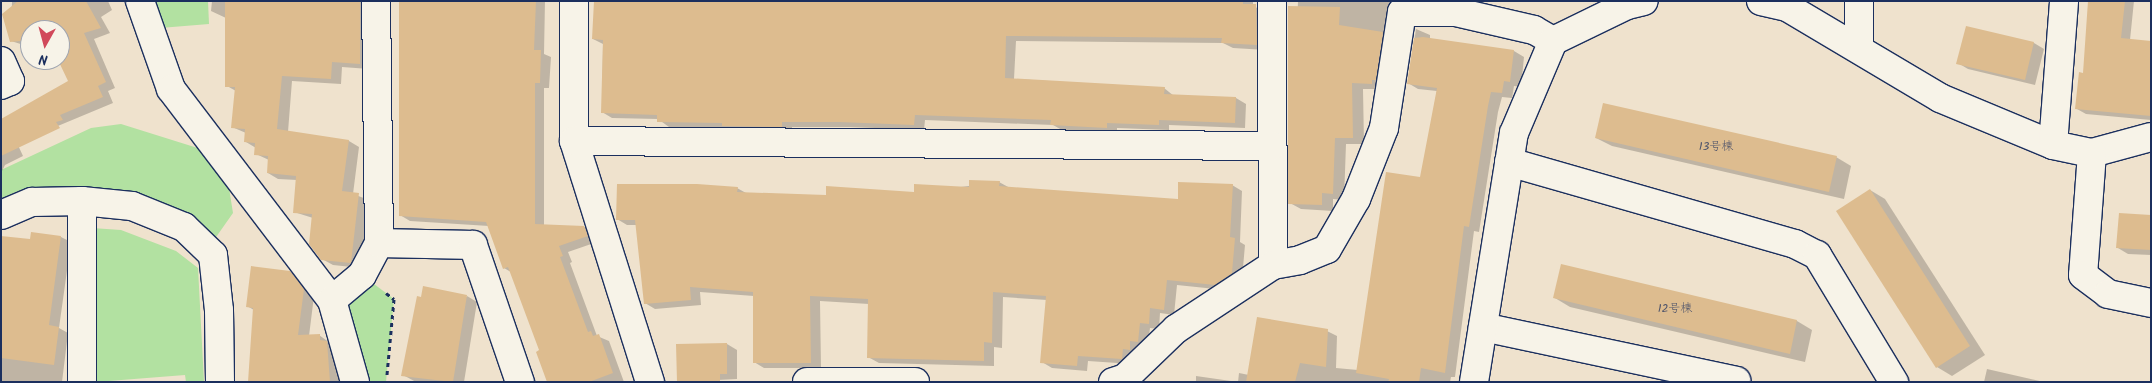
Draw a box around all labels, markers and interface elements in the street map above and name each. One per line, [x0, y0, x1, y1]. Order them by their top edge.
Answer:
north arrow [20, 20, 70, 70]
text: N [38, 47, 49, 70]
house number: 13号棟 [1699, 140, 1733, 154]
house number: 12号棟 [1658, 302, 1692, 316]

